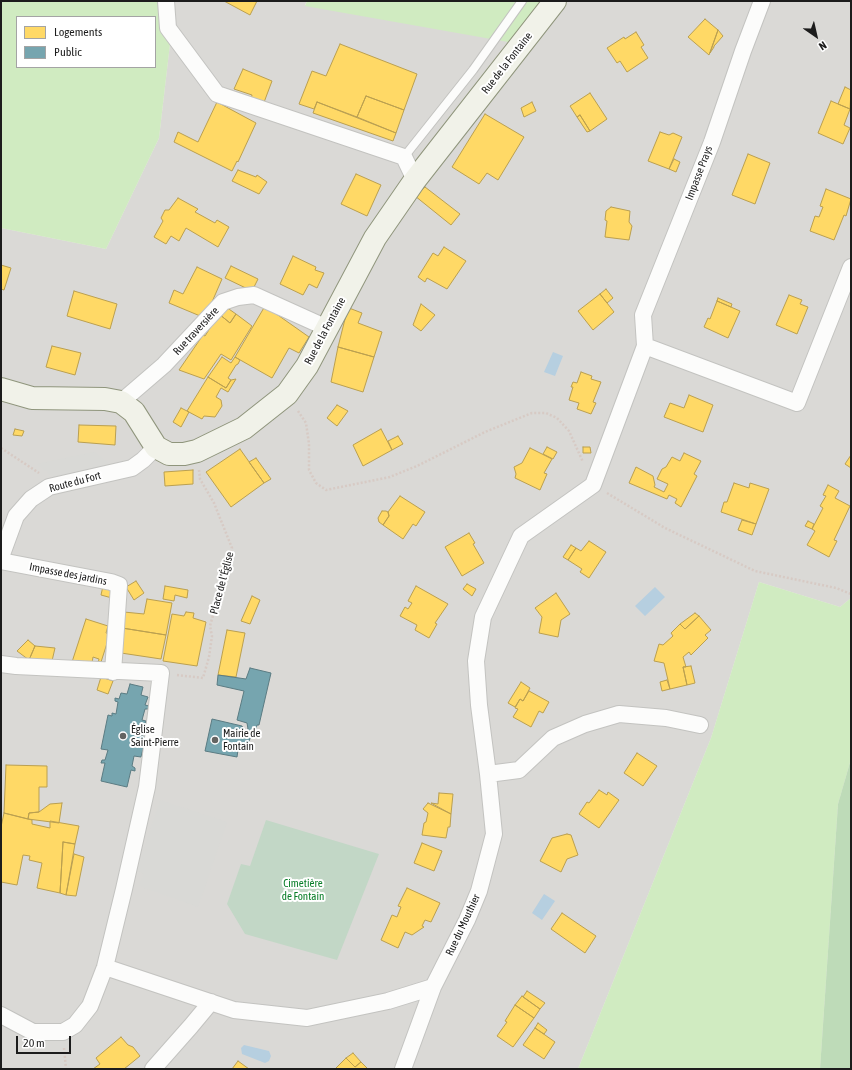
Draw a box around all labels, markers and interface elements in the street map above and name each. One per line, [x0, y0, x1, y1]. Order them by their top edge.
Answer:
legend [16, 16, 156, 68]
north arrow [796, 16, 836, 56]
text: Logements [54, 25, 102, 39]
street label: Rue de la Fontaine [479, 30, 535, 96]
text: N [817, 39, 829, 53]
text: Public [54, 45, 82, 59]
street label: Impasse Prays [683, 144, 715, 202]
street label: Rue de la Fontaine [302, 295, 348, 367]
street label: Rue traversière [170, 304, 222, 358]
street label: Route du Fort [48, 469, 102, 495]
street label: Place de l'Église [207, 550, 237, 616]
street label: Impasse des jardins [28, 560, 108, 588]
place label: Église Saint-Pierre [131, 723, 179, 749]
place label: Mairie de Fontain [223, 727, 260, 753]
marker: Église Saint-Pierre [118, 731, 128, 741]
marker: Mairie de Fontain [210, 735, 220, 745]
park label: Cimetière de Fontain [282, 877, 324, 903]
street label: Rue du Mouthier [443, 892, 483, 958]
scale bar [18, 1028, 73, 1054]
text: 20 m [23, 1036, 45, 1050]

